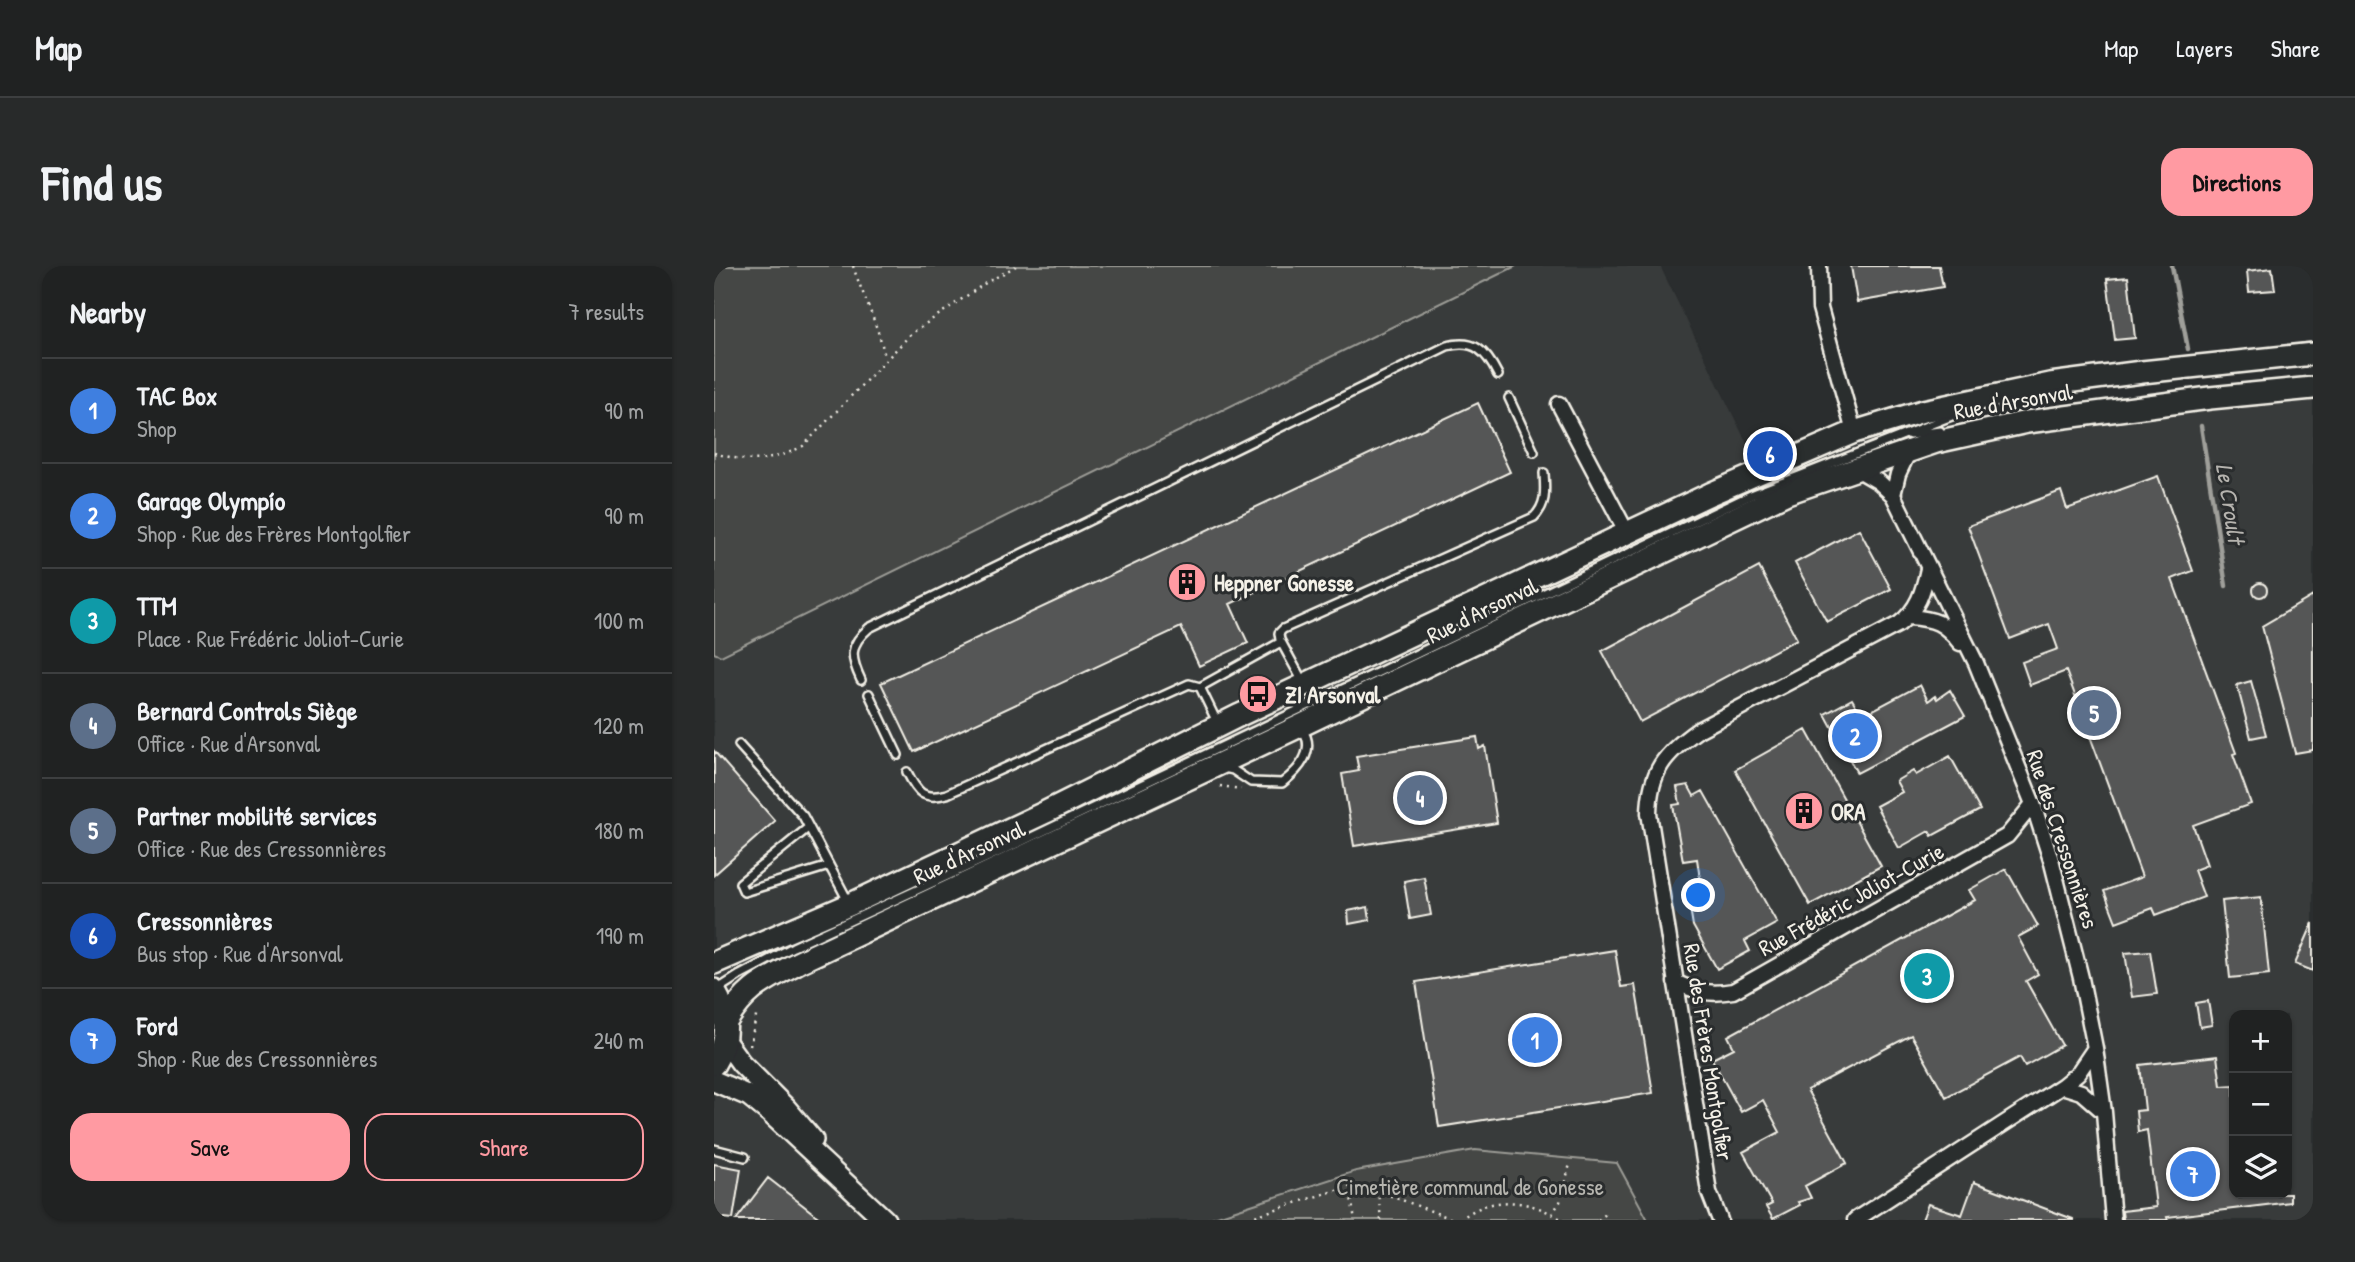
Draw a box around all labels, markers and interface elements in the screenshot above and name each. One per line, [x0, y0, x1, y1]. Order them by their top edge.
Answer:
text: Map [35, 26, 82, 70]
text: Map [2104, 32, 2138, 64]
text: Layers [2176, 32, 2233, 64]
text: Share [2271, 32, 2320, 64]
button: Directions [2161, 148, 2313, 216]
text: Find us [42, 149, 162, 215]
text: Nearby [70, 292, 146, 332]
text: 7 results [568, 296, 644, 327]
street label: Rue d'Arsonval [1951, 375, 2076, 427]
text: TAC Box [137, 378, 217, 413]
text: 1 [89, 395, 97, 426]
text: 90 m [604, 395, 644, 426]
text: Shop [137, 413, 176, 444]
pin: 6 [1747, 428, 1793, 480]
water label: Le Croult [2209, 461, 2254, 549]
text: Garage Olympío [137, 483, 285, 518]
text: 2 [88, 500, 98, 531]
text: 90 m [604, 500, 644, 531]
text: Shop · Rue des Frères Montgolfier [137, 518, 411, 549]
building icon: Heppner Gonesse [1166, 561, 1208, 603]
place label: Heppner Gonesse [1214, 567, 1355, 599]
street label: Rue d'Arsonval [1421, 569, 1543, 650]
text: TTM [137, 588, 177, 623]
text: 3 [88, 605, 98, 636]
text: 100 m [594, 605, 644, 636]
text: Place · Rue Frédéric Joliot-Curie [137, 623, 404, 654]
bus stop icon: ZI Arsonval [1237, 673, 1279, 715]
place label: ZI Arsonval [1285, 679, 1381, 710]
pin: 5 [2071, 687, 2117, 739]
text: Bernard Controls Siège [137, 693, 357, 728]
text: 4 [89, 710, 97, 741]
text: 120 m [594, 710, 644, 741]
pin: 2 [1832, 710, 1878, 762]
text: Office · Rue d'Arsonval [137, 728, 320, 759]
street label: Rue des Cressonnières [2020, 746, 2107, 932]
pin: 4 [1397, 772, 1443, 824]
building icon: ORA [1783, 790, 1825, 832]
place label: ORA [1831, 796, 1866, 827]
text: Partner mobilité services [137, 798, 377, 833]
street label: Rue d'Arsonval [908, 812, 1031, 891]
text: 5 [88, 815, 98, 846]
text: 180 m [594, 815, 644, 846]
text: Office · Rue des Cressonnières [137, 833, 386, 864]
street label: Rue Frédéric Joliot-Curie [1753, 835, 1949, 963]
your location [1681, 878, 1715, 912]
text: Cressonnières [137, 903, 272, 938]
text: 6 [88, 920, 98, 951]
text: 190 m [596, 920, 644, 951]
text: Bus stop · Rue d'Arsonval [137, 938, 343, 969]
street label: Rue des Frères Montgolfier [1677, 941, 1741, 1163]
pin: 3 [1904, 950, 1950, 1002]
text: Ford [137, 1008, 177, 1043]
map controls [2229, 1010, 2292, 1199]
button: + [2229, 1010, 2292, 1073]
pin: 1 [1512, 1014, 1558, 1066]
text: 7 [87, 1025, 99, 1056]
text: 240 m [593, 1025, 644, 1056]
text: Shop · Rue des Cressonnières [137, 1043, 377, 1074]
button: − [2229, 1073, 2292, 1136]
button: Save [70, 1113, 350, 1181]
button: Share [364, 1113, 644, 1181]
button: layers [2229, 1136, 2292, 1199]
pin: 7 [2170, 1148, 2216, 1200]
park label: Cimetière communal de Gonesse [1336, 1171, 1604, 1202]

